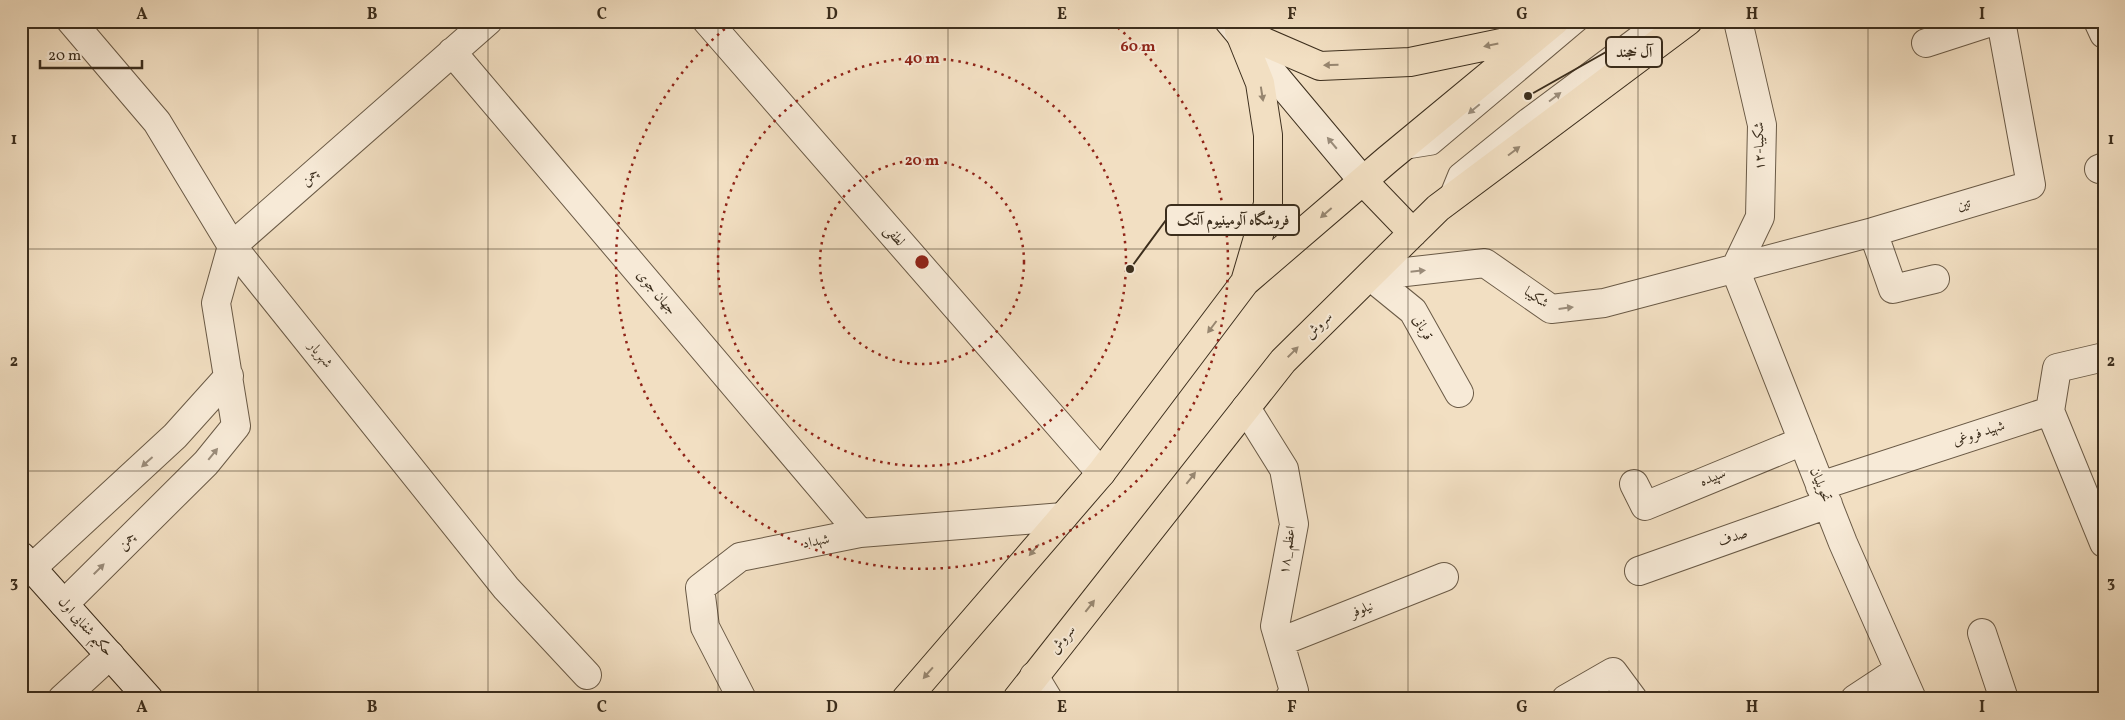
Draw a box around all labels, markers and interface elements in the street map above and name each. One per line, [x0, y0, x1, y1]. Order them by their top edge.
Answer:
text: A [136, 4, 148, 26]
text: B [367, 4, 378, 26]
text: C [597, 4, 607, 26]
text: D [826, 4, 838, 26]
text: E [1057, 4, 1067, 26]
text: F [1287, 4, 1297, 26]
text: G [1516, 4, 1528, 26]
text: H [1746, 4, 1758, 26]
text: I [1979, 4, 1985, 26]
text: 60 m [1121, 37, 1156, 58]
callout: آل خجند [1606, 37, 1662, 67]
scale bar [40, 38, 142, 70]
one-way arrow [1484, 41, 1499, 49]
text: آل خجند [1616, 43, 1654, 64]
text: 20 m [48, 46, 81, 67]
text: 40 m [904, 49, 940, 70]
one-way arrow [1322, 62, 1338, 70]
one-way arrow [1258, 86, 1266, 102]
one-way arrow [1548, 92, 1562, 102]
one-way arrow [1469, 103, 1481, 115]
street label: ۱۲-شکیبا [1750, 122, 1770, 170]
text: 1 [11, 129, 17, 151]
text: 1 [2108, 129, 2114, 151]
one-way arrow [1327, 137, 1338, 150]
one-way arrow [1507, 146, 1520, 157]
text: 20 m [905, 151, 940, 172]
street label: چمن [297, 164, 323, 190]
street label: تین [1955, 194, 1973, 216]
callout: فروشگاه آلومینیوم آلتک [1166, 205, 1299, 235]
one-way arrow [1320, 207, 1333, 218]
text: فروشگاه آلومینیوم آلتک [1177, 210, 1289, 233]
street label: لطفی [879, 221, 909, 251]
centre of rings [913, 253, 931, 271]
street label: جهان جوی [632, 266, 680, 320]
one-way arrow [1410, 267, 1426, 275]
street label: شکیبا [1520, 283, 1552, 313]
one-way arrow [1558, 303, 1574, 311]
street label: سروش [1301, 308, 1337, 344]
street label: قربانی [1407, 312, 1437, 344]
one-way arrow [1206, 320, 1217, 333]
street label: شهریار [302, 336, 337, 372]
one-way arrow [1287, 346, 1299, 358]
text: 2 [10, 351, 18, 373]
text: 2 [2107, 351, 2115, 373]
street label: شهید فروغی [1951, 417, 2008, 451]
one-way arrow [208, 448, 219, 461]
one-way arrow [142, 456, 154, 468]
street label: سپیده [1697, 464, 1729, 492]
street label: تحویلیان [1805, 465, 1835, 505]
one-way arrow [1186, 472, 1197, 485]
street label: ۱۸_اعظم [1275, 524, 1304, 576]
street label: صدف [1716, 524, 1750, 552]
street label: چمن [114, 528, 140, 554]
street label: شهداد [801, 530, 831, 554]
one-way arrow [1029, 543, 1040, 556]
one-way arrow [92, 563, 104, 575]
text: 3 [10, 572, 18, 594]
text: 3 [2107, 572, 2115, 594]
street label: حکیم شفایی اول [51, 593, 117, 663]
street label: نیلوفر [1346, 597, 1376, 624]
one-way arrow [1085, 600, 1096, 613]
street label: سروش [1046, 621, 1080, 658]
one-way arrow [922, 666, 934, 678]
text: A [136, 697, 148, 719]
text: B [367, 697, 378, 719]
text: C [597, 697, 607, 719]
text: D [826, 697, 838, 719]
text: E [1057, 697, 1067, 719]
text: F [1287, 697, 1297, 719]
text: G [1516, 697, 1528, 719]
text: H [1746, 697, 1758, 719]
text: I [1979, 697, 1985, 719]

